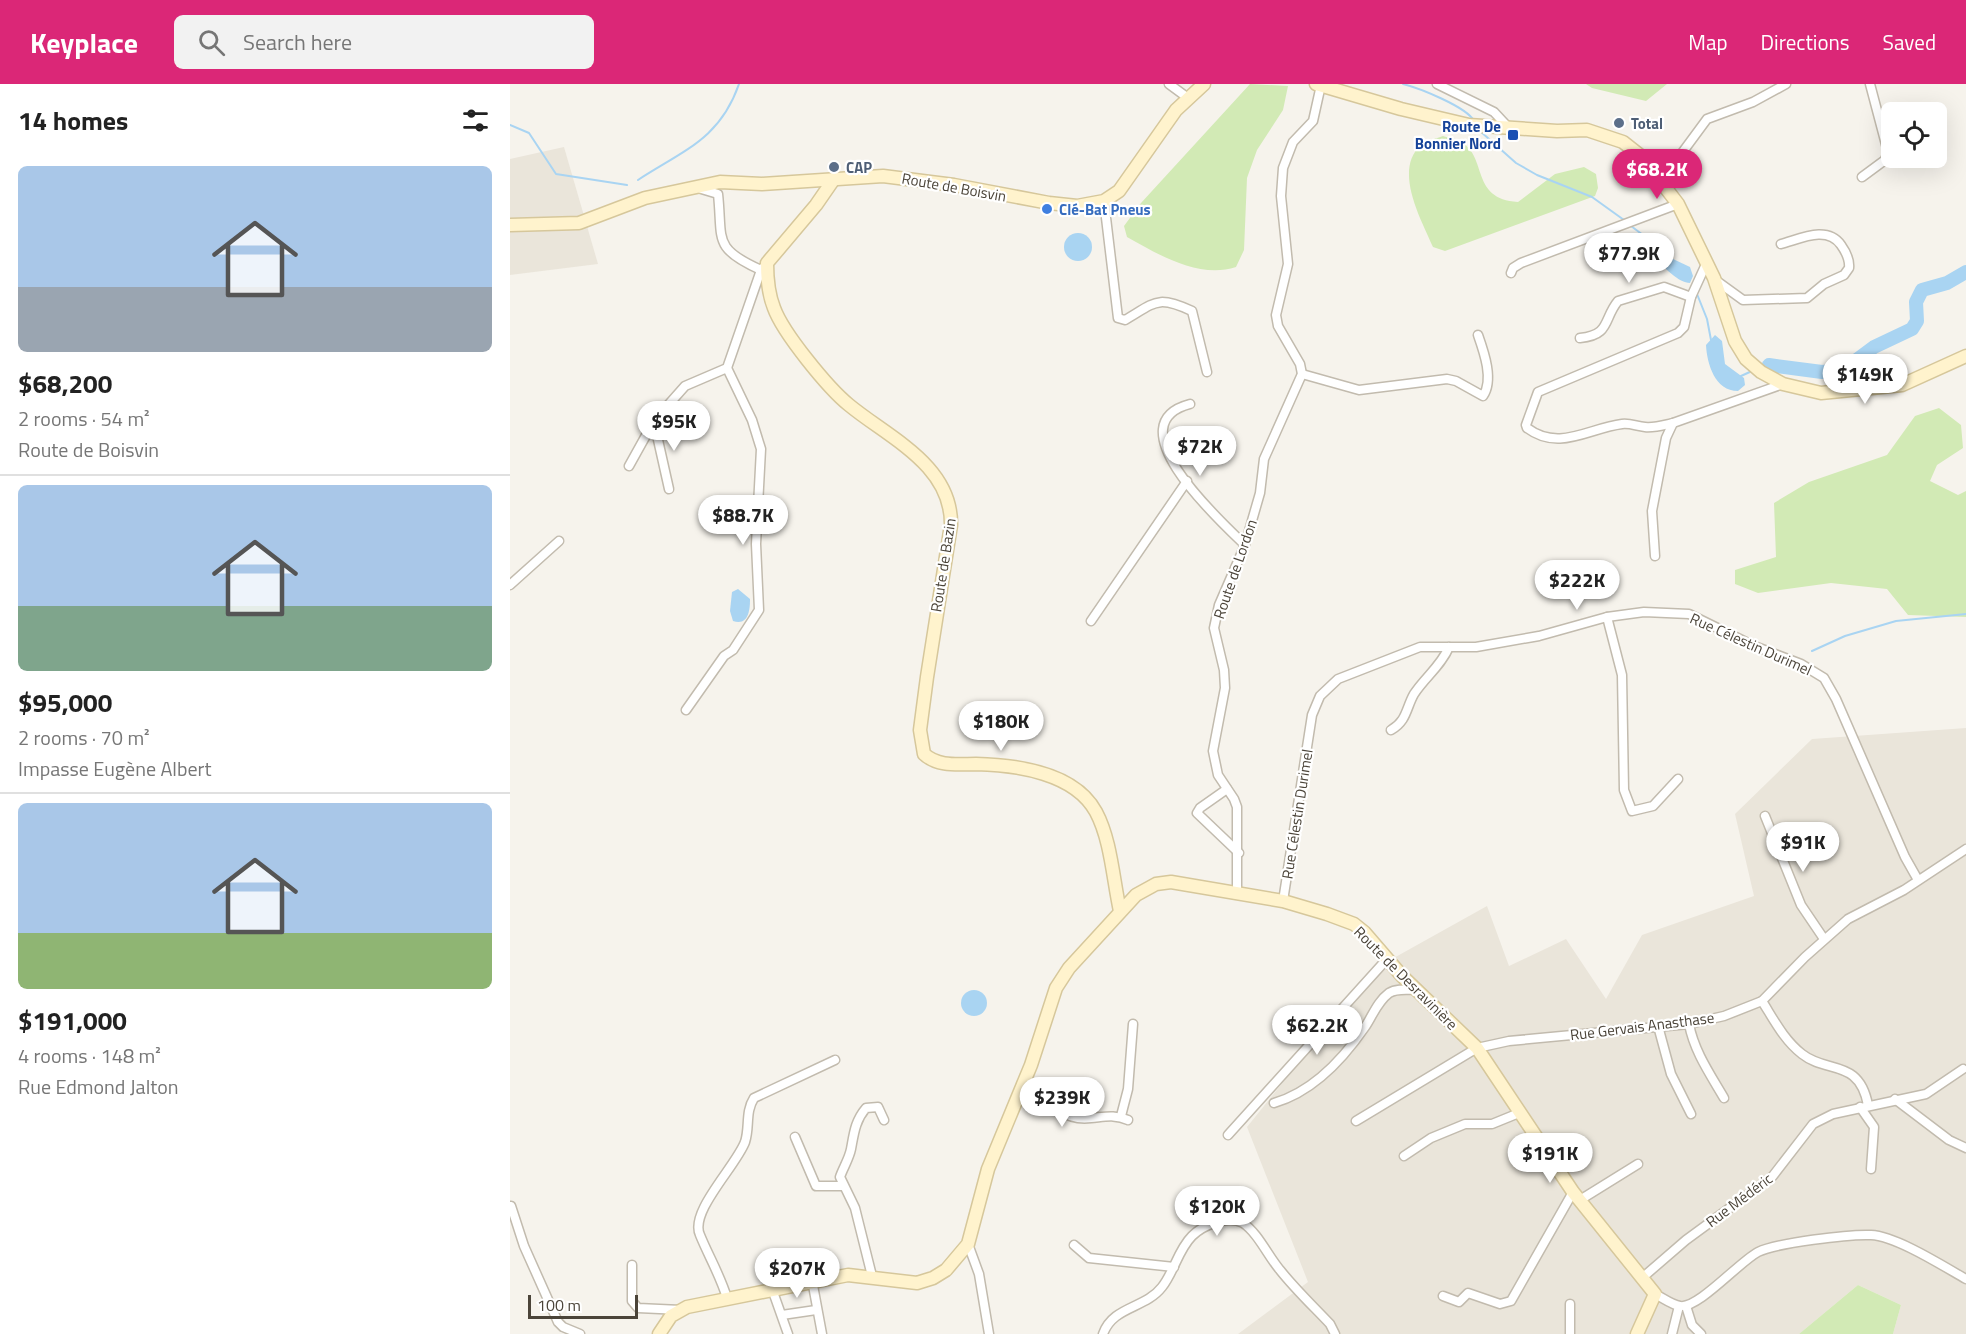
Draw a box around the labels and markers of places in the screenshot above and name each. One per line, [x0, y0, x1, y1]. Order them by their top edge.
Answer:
place label: Total [1631, 112, 1663, 135]
place label: Route De Bonnier Nord [1415, 115, 1501, 155]
marker: Total [1612, 116, 1626, 130]
marker: Route De Bonnier Nord [1506, 128, 1520, 142]
pin: $68.2K [1608, 149, 1706, 200]
place label: CAP [846, 156, 872, 179]
marker: CAP [827, 160, 841, 174]
place label: Clé-Bat Pneus [1059, 198, 1151, 221]
marker: Clé-Bat Pneus [1040, 202, 1054, 216]
pin: $77.9K [1580, 233, 1678, 284]
pin: $149K [1823, 354, 1907, 405]
pin: $95K [638, 401, 710, 452]
pin: $72K [1164, 426, 1236, 477]
pin: $88.7K [694, 495, 792, 546]
pin: $222K [1535, 560, 1619, 611]
pin: $180K [959, 701, 1043, 752]
pin: $91K [1767, 822, 1839, 873]
pin: $62.2K [1268, 1005, 1366, 1056]
pin: $239K [1020, 1077, 1104, 1128]
pin: $191K [1508, 1133, 1592, 1184]
pin: $120K [1175, 1186, 1259, 1237]
pin: $207K [755, 1248, 839, 1299]

